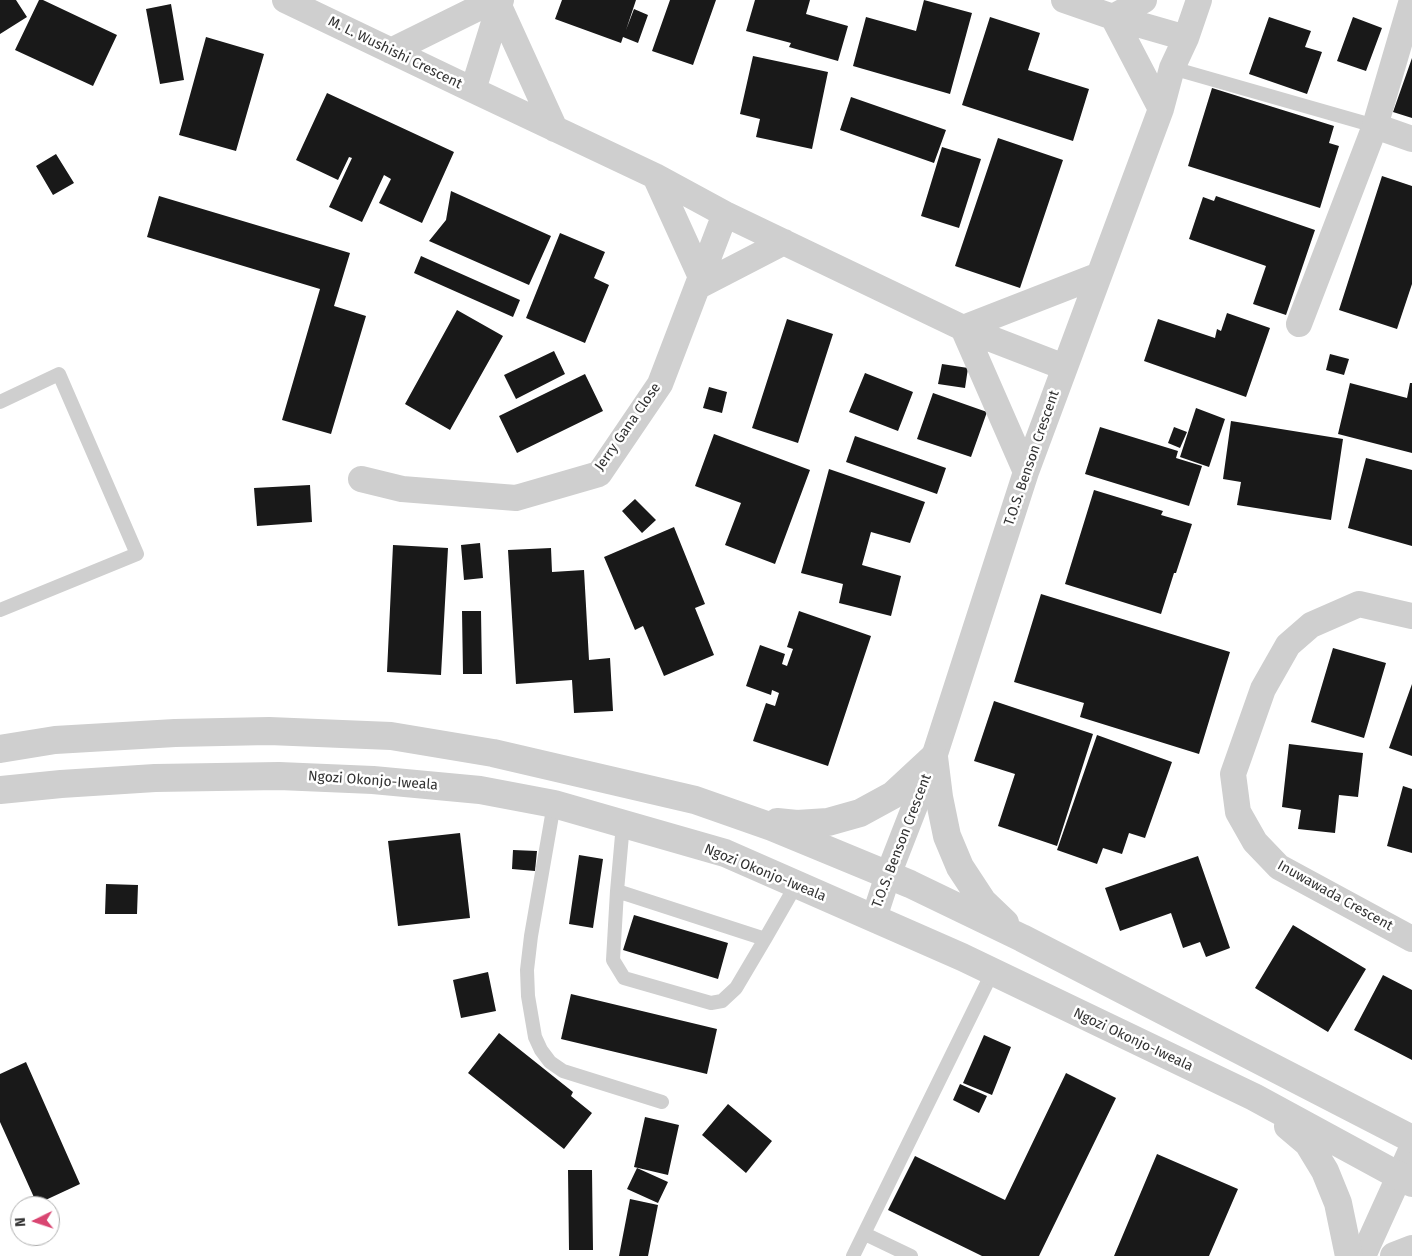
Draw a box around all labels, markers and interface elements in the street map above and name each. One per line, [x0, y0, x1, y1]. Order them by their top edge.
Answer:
street label: M. L. Wushishi Crescent [325, 13, 465, 93]
street label: Jerry Gana Close [591, 380, 665, 474]
street label: T.O.S. Benson Crescent [1001, 388, 1063, 528]
street label: Ngozi Okonjo-Iweala [308, 768, 438, 794]
street label: T.O.S. Benson Crescent [869, 772, 935, 910]
street label: Ngozi Okonjo-Iweala [702, 841, 828, 905]
street label: Inuwawada Crescent [1274, 857, 1396, 935]
street label: Ngozi Okonjo-Iweala [1070, 1005, 1196, 1075]
north arrow [10, 1196, 60, 1246]
text: N [12, 1217, 29, 1227]

